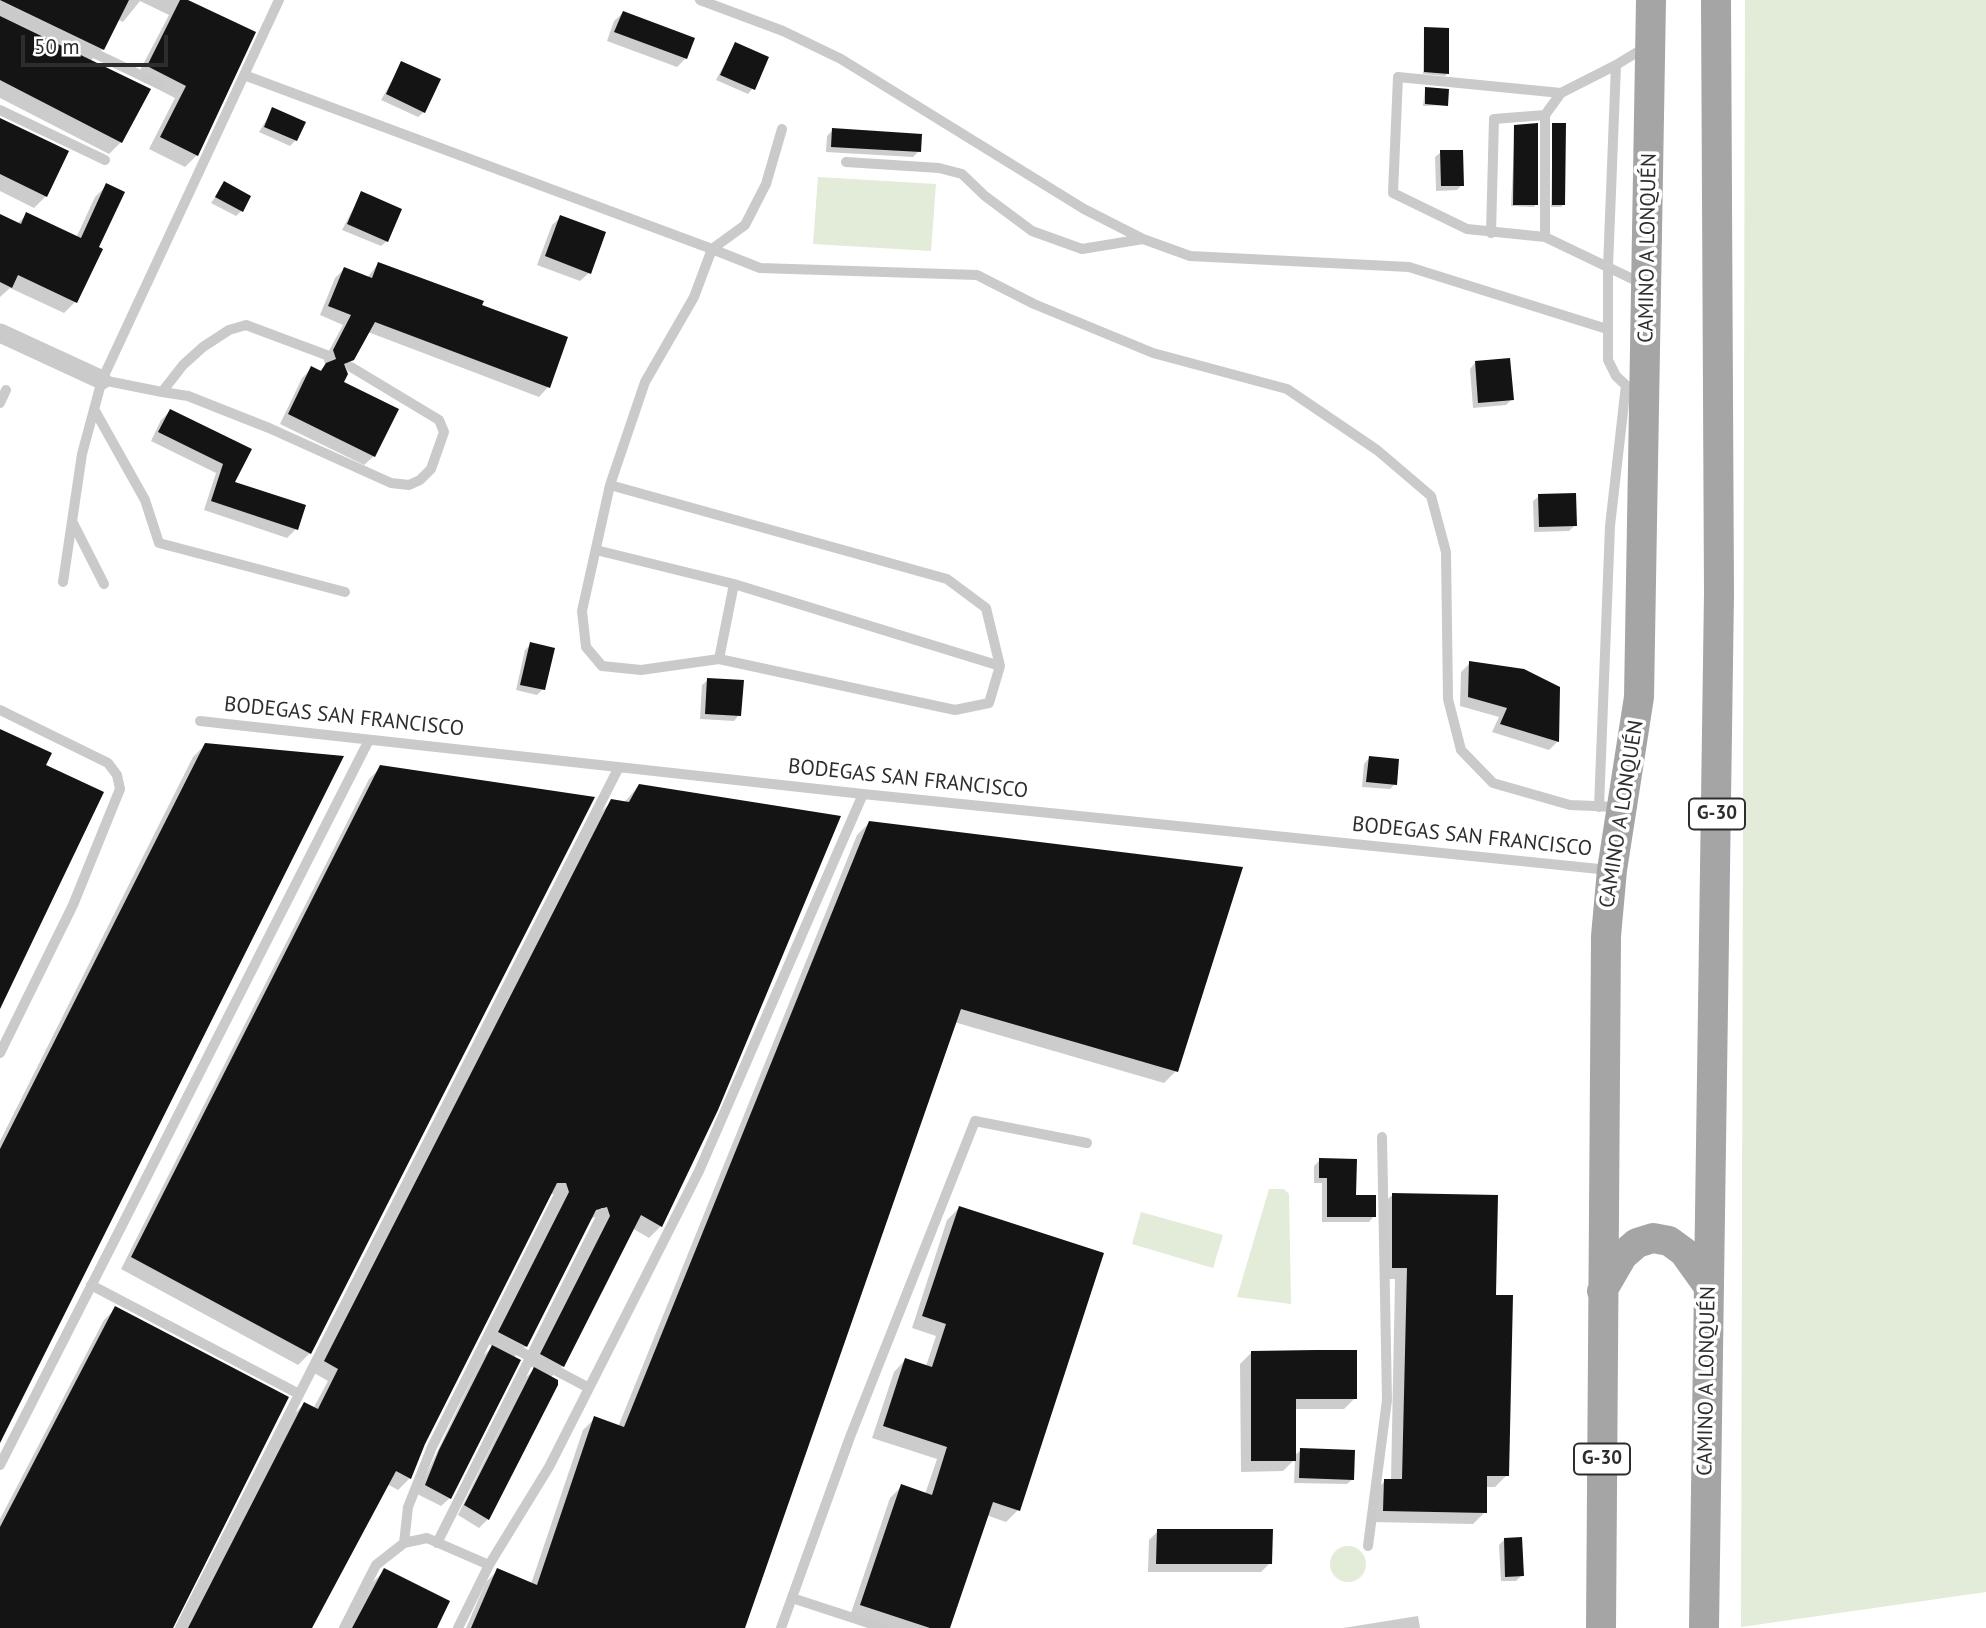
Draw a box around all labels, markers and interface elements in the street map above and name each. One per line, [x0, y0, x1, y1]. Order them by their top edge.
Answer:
scale bar [24, 21, 172, 65]
text: 50 m [34, 33, 80, 60]
street label: CAMINO A LONQUÉN [1634, 153, 1662, 343]
street label: BODEGAS SAN FRANCISCO [223, 692, 465, 742]
street label: CAMINO A LONQUÉN [1595, 718, 1649, 910]
street label: BODEGAS SAN FRANCISCO [787, 754, 1029, 804]
road number: G-30 [1689, 799, 1745, 830]
street label: BODEGAS SAN FRANCISCO [1351, 812, 1593, 862]
street label: CAMINO A LONQUÉN [1693, 1286, 1721, 1476]
road number: G-30 [1574, 1443, 1630, 1474]

